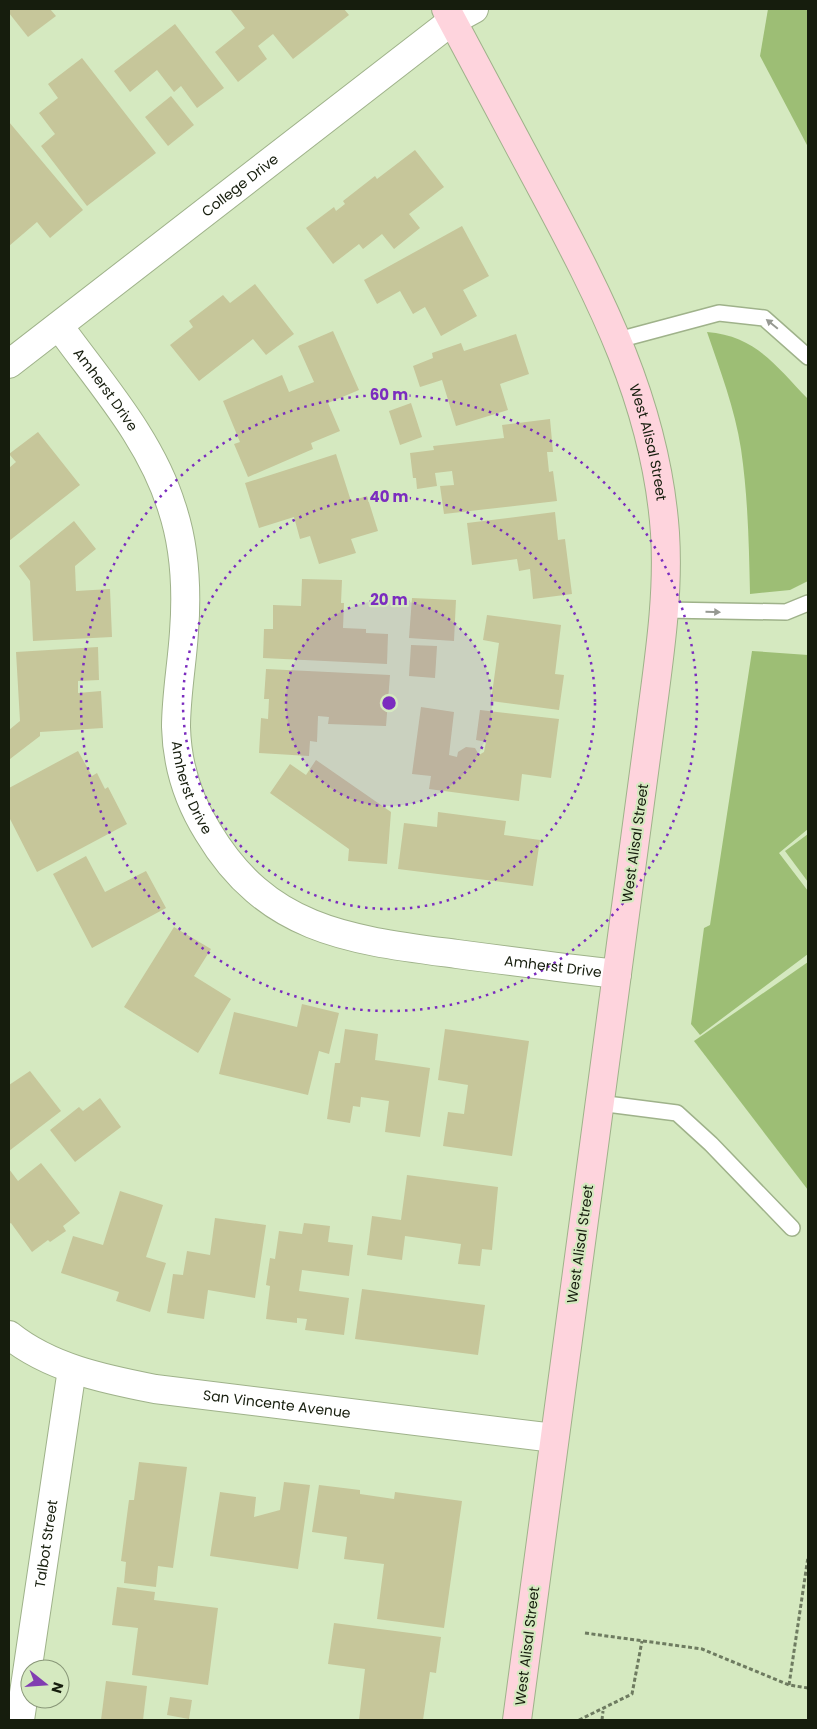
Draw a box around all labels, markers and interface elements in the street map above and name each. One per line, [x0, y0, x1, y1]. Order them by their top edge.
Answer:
street label: College Drive [197, 149, 283, 221]
one-way arrow [766, 319, 779, 330]
street label: Amherst Drive [69, 344, 143, 435]
street label: West Alisal Street [624, 381, 672, 502]
text: 60 m [370, 384, 408, 405]
text: 40 m [369, 486, 409, 507]
text: 20 m [370, 589, 408, 610]
one-way arrow [706, 608, 722, 616]
centre of rings [380, 694, 398, 712]
street label: Amherst Drive [167, 740, 217, 838]
street label: West Alisal Street [617, 782, 653, 904]
street label: Amherst Drive [503, 950, 603, 982]
street label: West Alisal Street [562, 1183, 598, 1305]
street label: San Vincente Avenue [202, 1385, 352, 1423]
street label: Talbot Street [30, 1499, 62, 1589]
street label: West Alisal Street [510, 1585, 544, 1707]
north arrow [20, 1659, 70, 1709]
text: N [46, 1680, 69, 1696]

